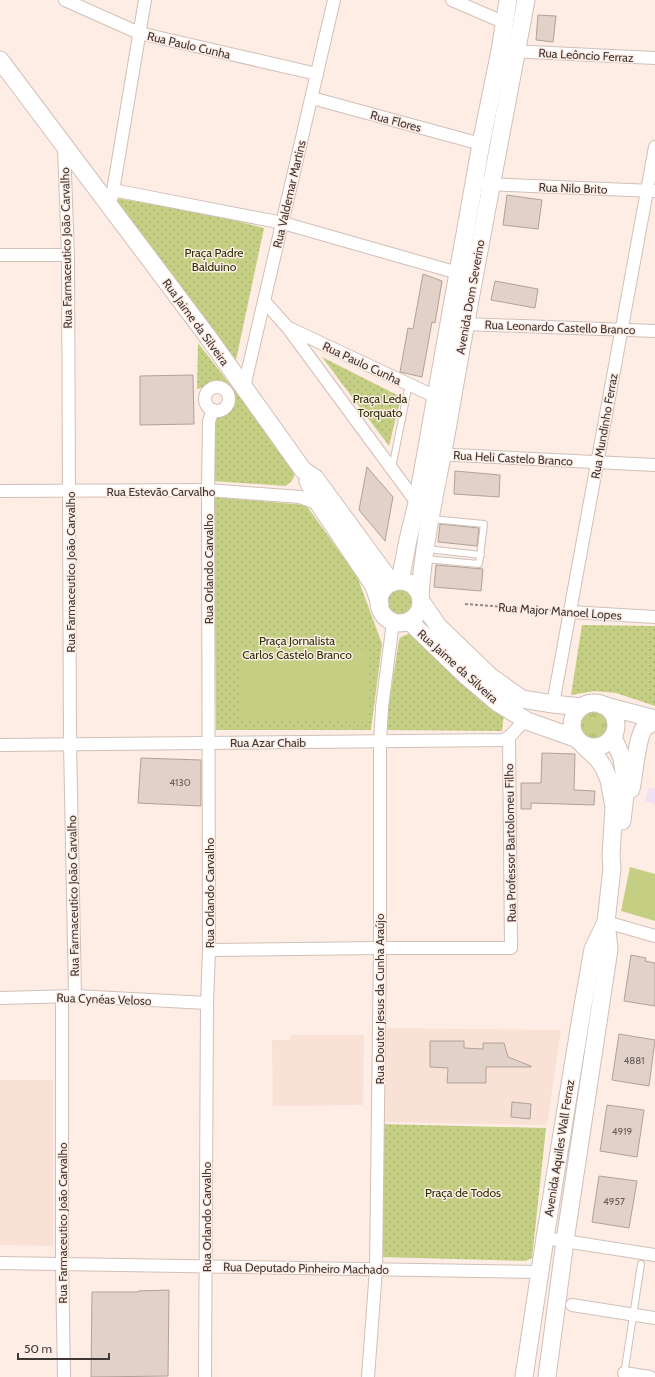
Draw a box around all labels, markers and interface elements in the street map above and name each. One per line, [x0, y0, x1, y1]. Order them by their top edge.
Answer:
street label: Rua Paulo Cunha [146, 28, 232, 62]
street label: Rua Leôncio Ferraz [538, 45, 634, 65]
street label: Rua Flores [369, 107, 423, 135]
street label: Rua Valdemar Martins [269, 139, 309, 249]
street label: Rua Farmaceutico João Carvalho [57, 167, 75, 329]
street label: Rua Nilo Brito [538, 179, 608, 197]
street label: Avenida Dom Severino [453, 238, 488, 356]
park label: Praça Padre Balduino [184, 245, 244, 274]
street label: Rua Jaime da Silveira [159, 276, 233, 369]
street label: Rua Leonardo Castello Branco [484, 317, 636, 337]
street label: Rua Paulo Cunha [320, 338, 404, 388]
street label: Rua Mundinho Ferraz [587, 372, 621, 480]
park label: Praça Leda Torquato [353, 391, 408, 420]
street label: Rua Heli Castelo Branco [453, 447, 574, 469]
street label: Rua Estevão Carvalho [107, 484, 216, 499]
street label: Rua Farmaceutico João Carvalho [63, 491, 78, 653]
street label: Rua Orlando Carvalho [201, 513, 216, 624]
street label: Rua Major Manoel Lopes [498, 599, 622, 623]
street label: Rua Jaime da Silveira [414, 626, 502, 706]
park label: Praça Jornalista Carlos Castelo Branco [242, 633, 352, 662]
street label: Rua Azar Chaib [230, 735, 306, 750]
street label: Rua Professor Bartolomeu Filho [501, 763, 519, 923]
house number: 4130 [169, 776, 191, 789]
street label: Rua Farmaceutico João Carvalho [64, 815, 82, 977]
street label: Rua Orlando Carvalho [202, 837, 217, 948]
street label: Rua Doutor Jesus da Cunha Araújo [372, 913, 387, 1085]
street label: Rua Cynéas Veloso [56, 990, 152, 1008]
house number: 4881 [623, 1054, 645, 1067]
street label: Avenida Aquiles Wall Ferraz [541, 1078, 577, 1218]
house number: 4919 [612, 1125, 633, 1138]
street label: Rua Farmaceutico João Carvalho [55, 1142, 70, 1304]
street label: Rua Orlando Carvalho [199, 1161, 214, 1272]
park label: Praça de Todos [425, 1185, 501, 1200]
house number: 4957 [603, 1195, 625, 1208]
street label: Rua Deputado Pinheiro Machado [223, 1259, 389, 1277]
scale bar [18, 1335, 109, 1361]
text: 50 m [24, 1341, 52, 1356]

